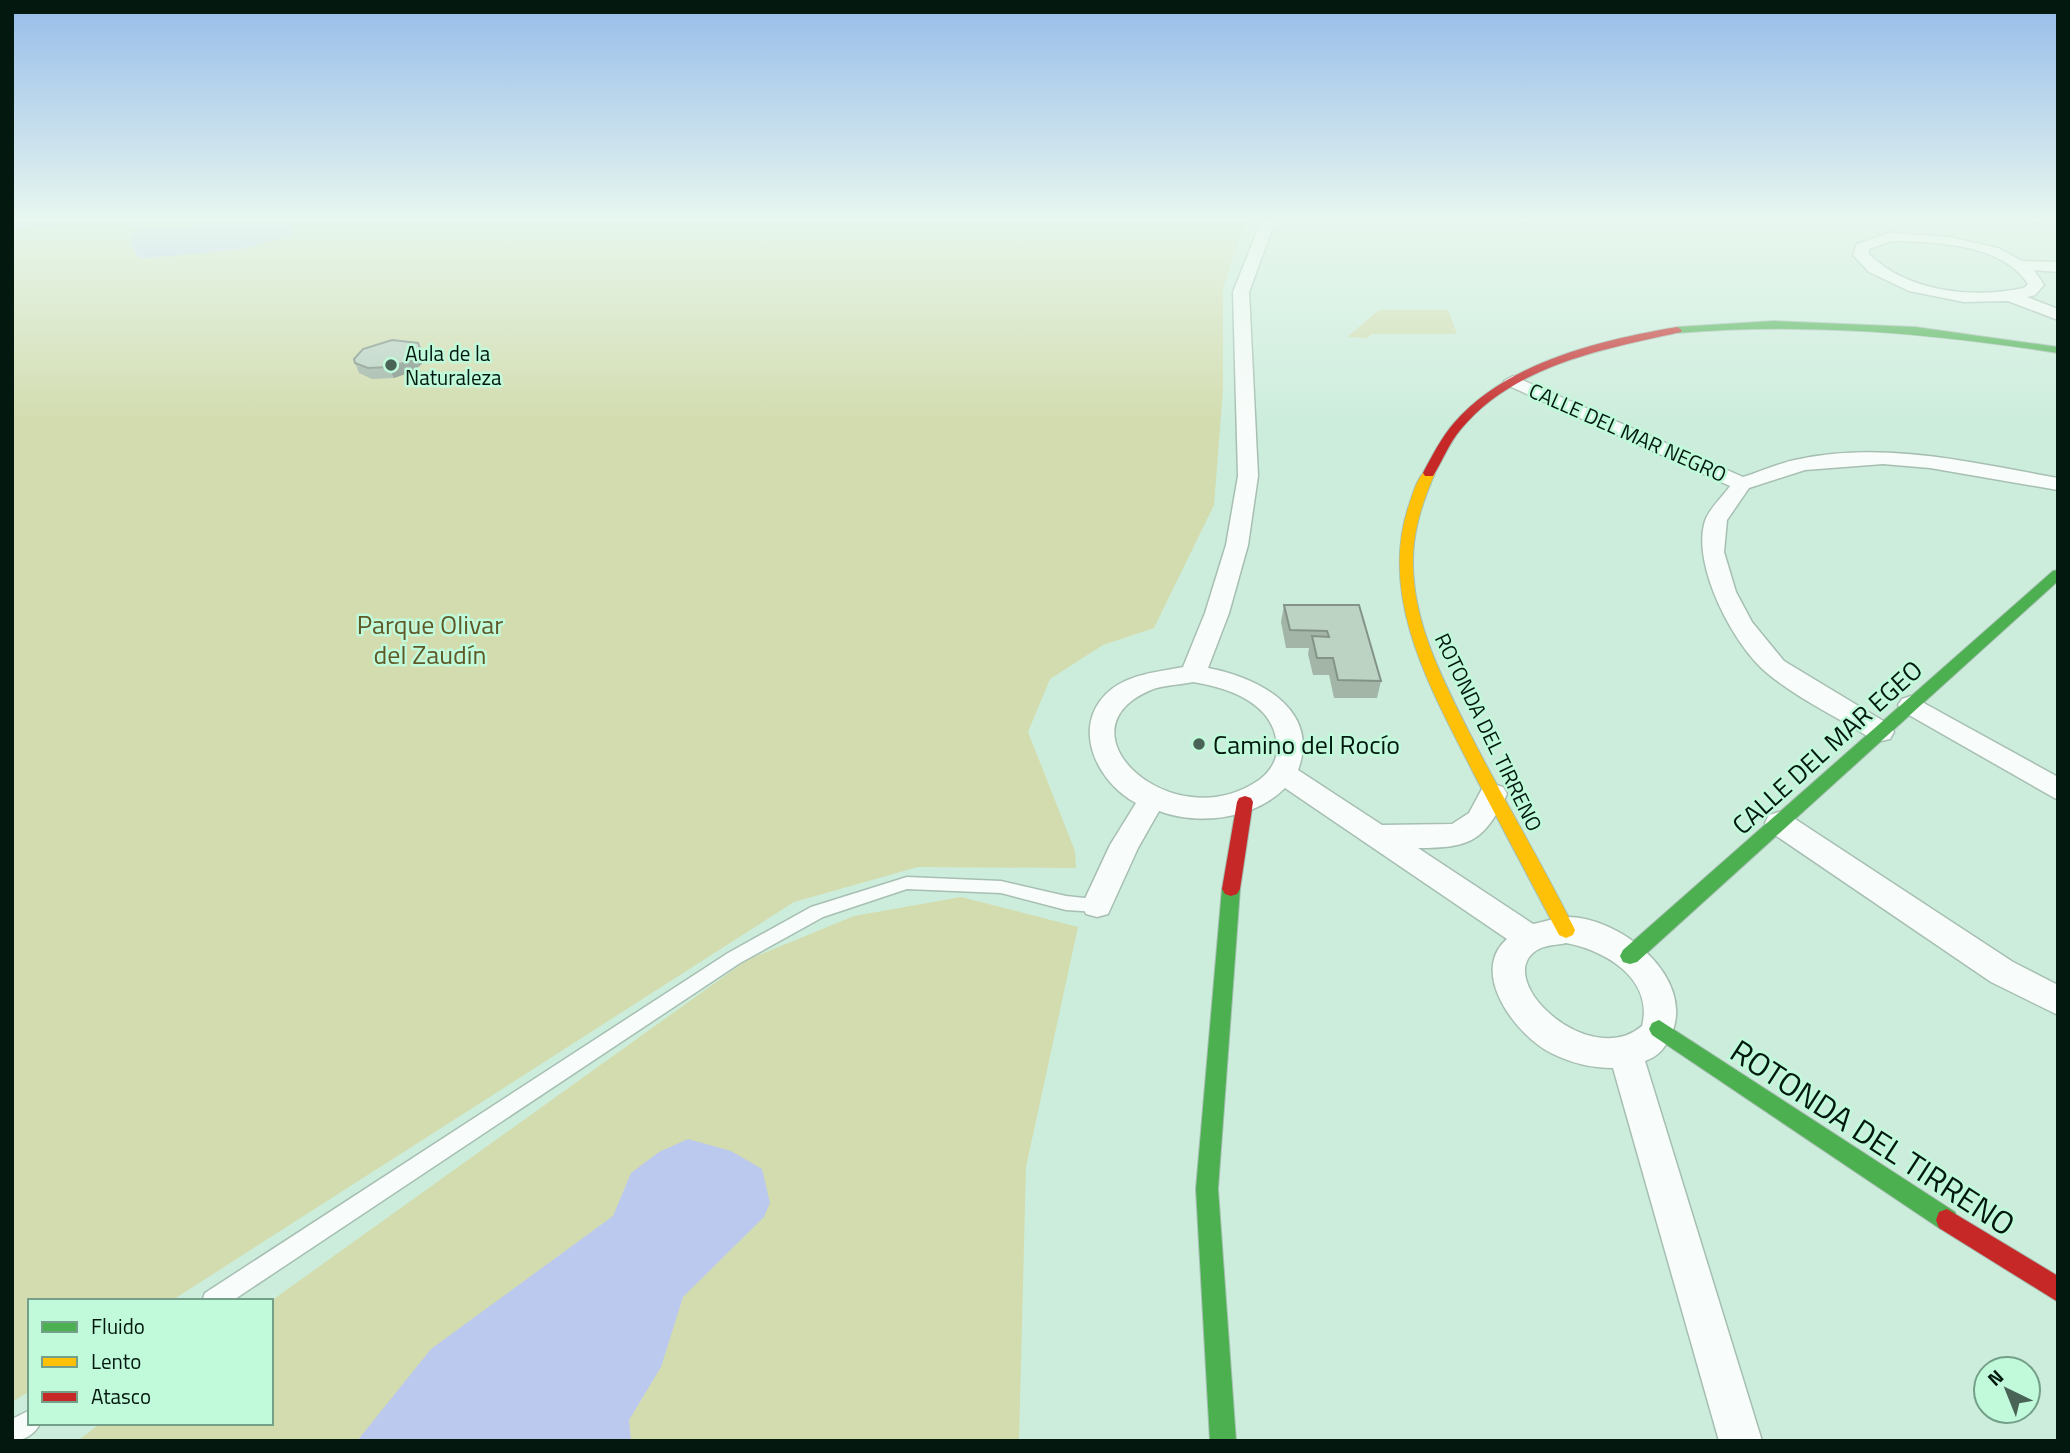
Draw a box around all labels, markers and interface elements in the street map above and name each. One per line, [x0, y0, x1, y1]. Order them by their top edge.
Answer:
place label: Aula de la Naturaleza [405, 337, 502, 393]
marker: Aula de la Naturaleza [383, 357, 399, 373]
street label: CALLE DEL MAR NEGRO [1524, 374, 1732, 490]
park label: Parque Olivar del Zaudín [357, 605, 503, 674]
street label: ROTONDA DEL TIRRENO [1427, 627, 1551, 837]
street label: CALLE DEL MAR EGEO [1723, 651, 1931, 843]
place label: Camino del Rocío [1213, 725, 1400, 764]
marker: Camino del Rocío [1191, 736, 1207, 752]
street label: ROTONDA DEL TIRRENO [1721, 1027, 2025, 1247]
legend [28, 1299, 273, 1425]
text: Fluido [91, 1310, 145, 1342]
text: Lento [91, 1345, 141, 1377]
north arrow [1972, 1355, 2042, 1425]
text: N [1980, 1362, 2010, 1392]
text: Atasco [91, 1380, 151, 1412]

